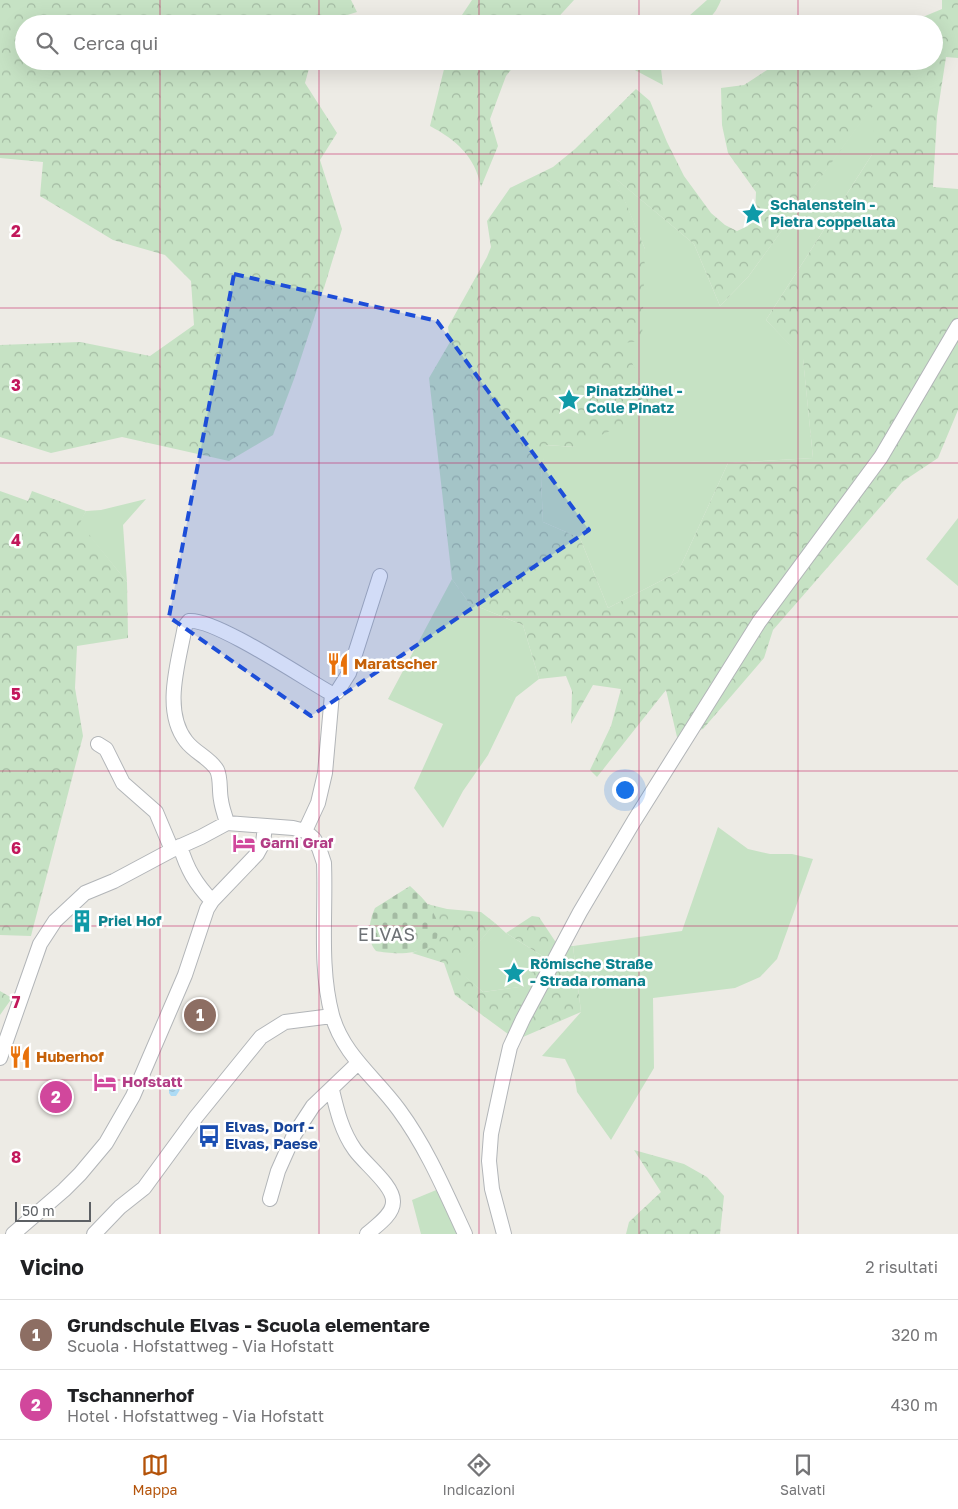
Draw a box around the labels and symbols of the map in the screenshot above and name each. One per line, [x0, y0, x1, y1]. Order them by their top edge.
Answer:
place label: Schalenstein - Pietra coppellata [770, 195, 896, 230]
place icon: Schalenstein - Pietra coppellata [740, 201, 766, 227]
text: 2 [11, 221, 21, 241]
text: 3 [11, 375, 21, 395]
place label: Pinatzbühel - Colle Pinatz [586, 381, 683, 416]
place icon: Pinatzbühel - Colle Pinatz [556, 387, 582, 413]
text: 4 [11, 530, 21, 550]
restaurant icon: Maratscher [325, 651, 351, 677]
place label: Maratscher [354, 654, 437, 672]
text: 5 [11, 684, 21, 704]
your location [612, 777, 638, 803]
hotel icon: Garni Graf [231, 830, 257, 856]
place label: Garni Graf [260, 833, 334, 851]
text: 6 [11, 838, 21, 858]
building icon: Priel Hof [69, 908, 95, 934]
place label: Priel Hof [98, 911, 162, 929]
district label: ELVAS [358, 923, 416, 945]
place label: Römische Straße - Strada romana [530, 954, 653, 989]
place icon: Römische Straße - Strada romana [501, 960, 527, 986]
text: 7 [12, 992, 21, 1012]
pin: 1 [184, 996, 216, 1034]
restaurant icon: Huberhof [7, 1044, 33, 1070]
place label: Huberhof [36, 1047, 104, 1065]
hotel icon: Hofstatt [92, 1069, 118, 1095]
place label: Hofstatt [122, 1072, 183, 1090]
pin: 2 [40, 1078, 72, 1116]
place label: Elvas, Dorf - Elvas, Paese [225, 1117, 318, 1152]
bus stop icon: Elvas, Dorf - Elvas, Paese [196, 1123, 222, 1149]
text: 8 [11, 1147, 21, 1167]
scale bar [15, 1199, 91, 1222]

